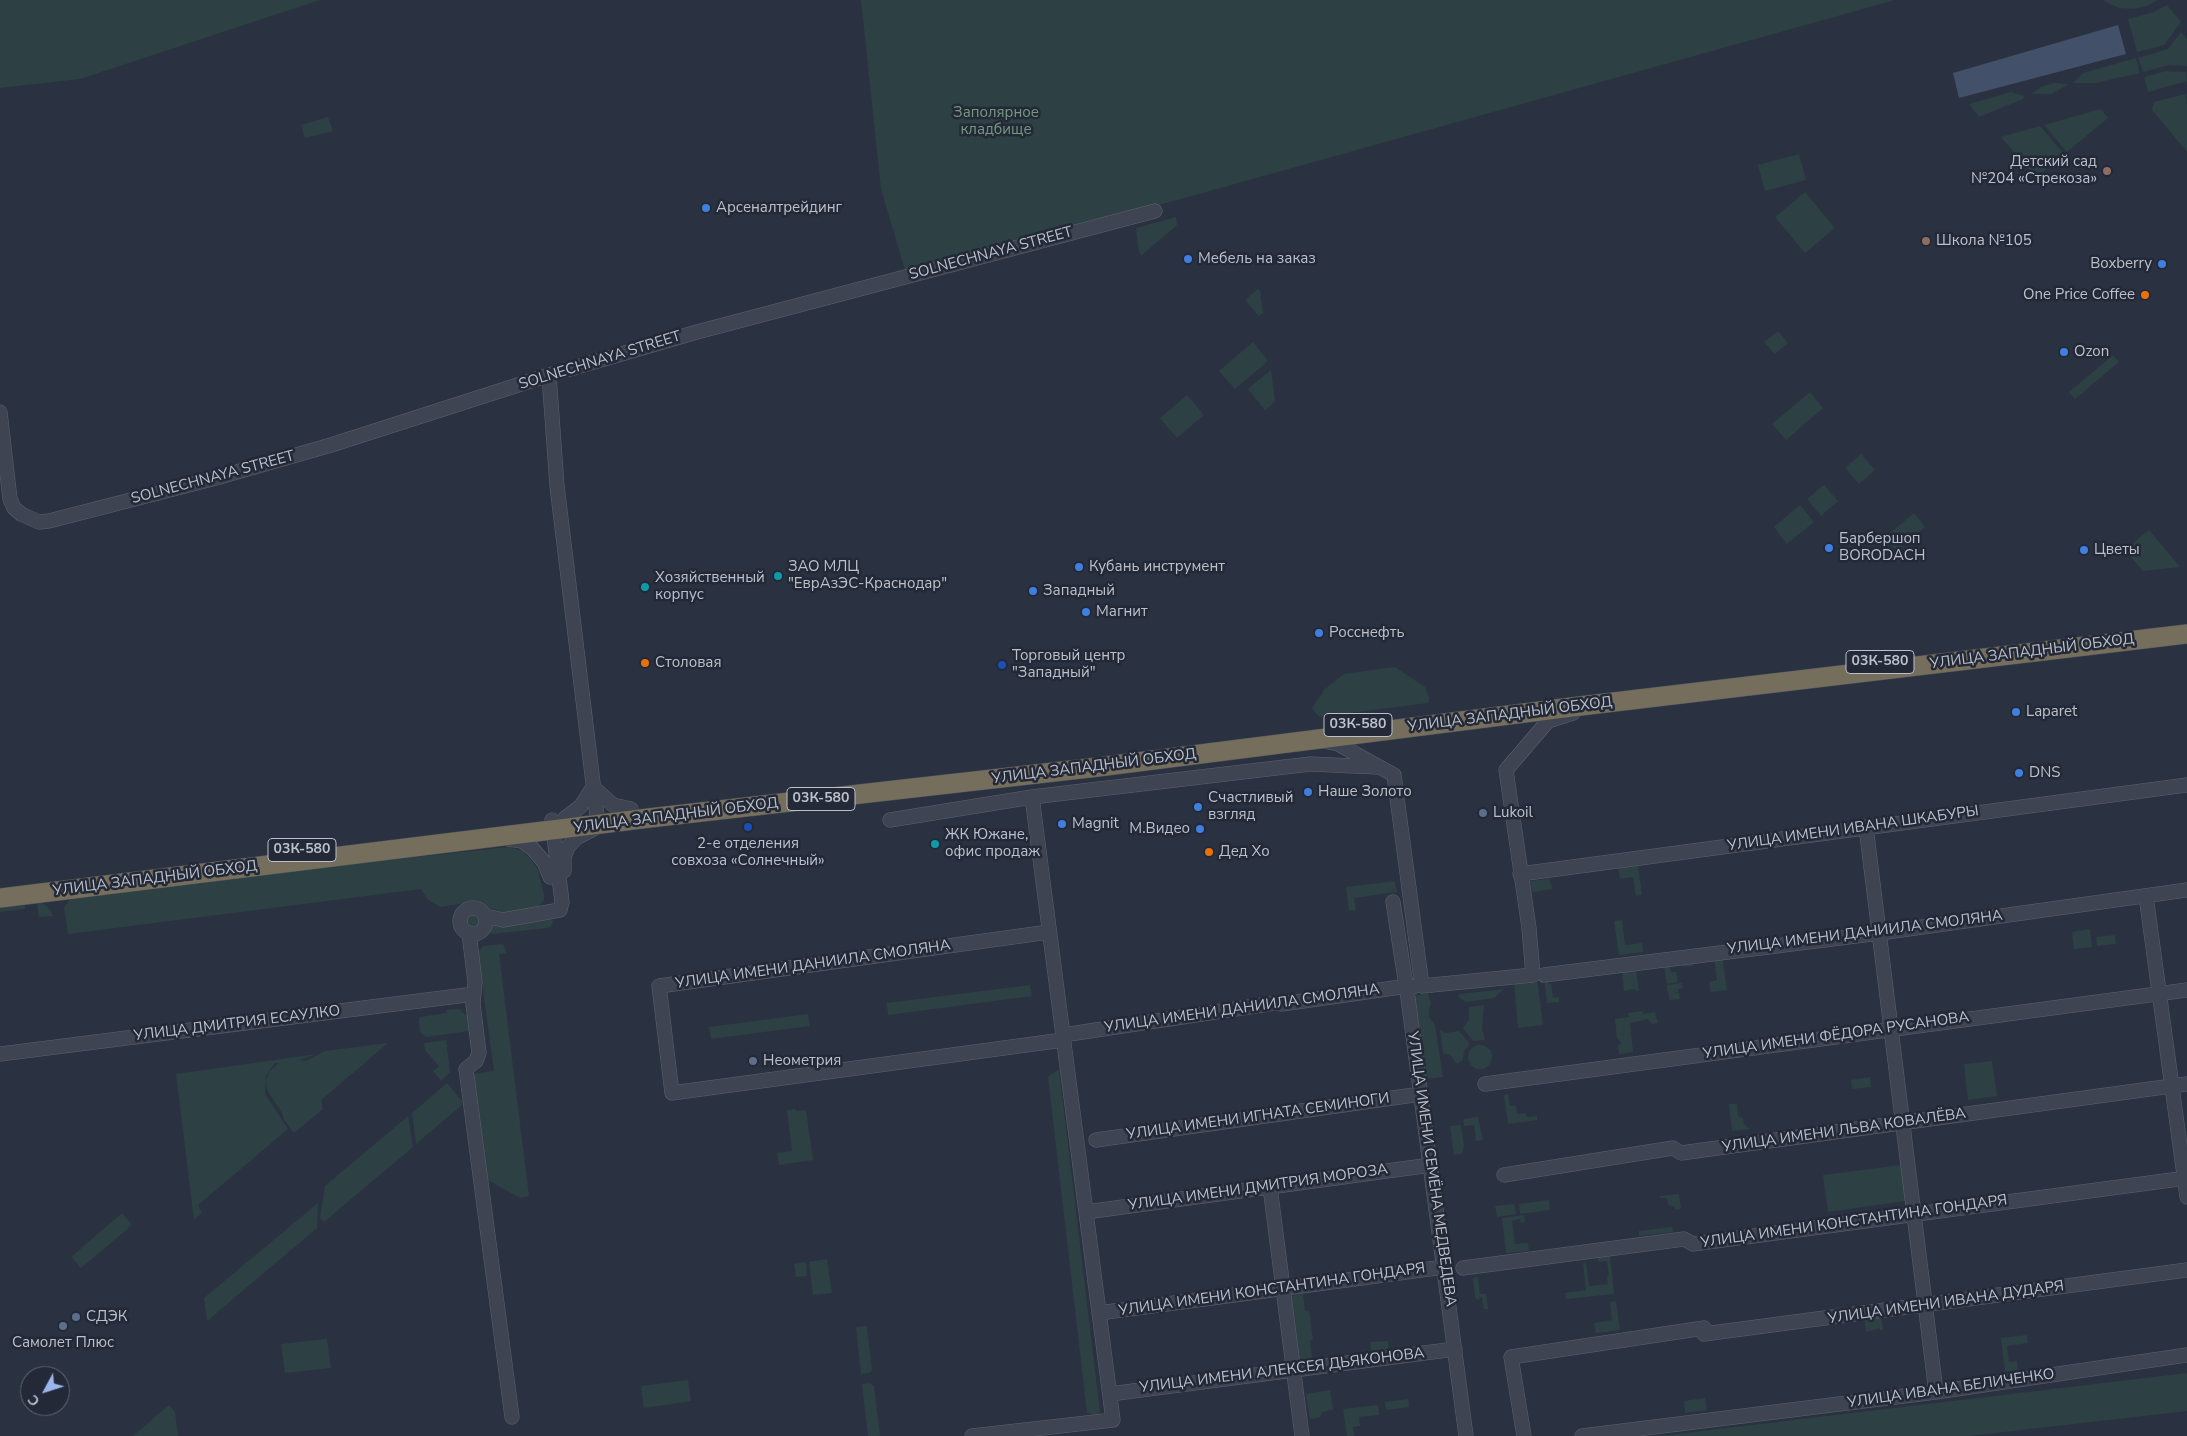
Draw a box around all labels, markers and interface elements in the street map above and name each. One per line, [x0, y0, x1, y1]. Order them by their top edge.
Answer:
park label: Заполярное кладбище [953, 104, 1039, 139]
place label: Детский сад №204 «Стрекоза» [1971, 153, 2097, 188]
marker: Детский сад №204 «Стрекоза» [2101, 165, 2113, 177]
place label: Арсеналтрейдинг [716, 199, 842, 217]
marker: Арсеналтрейдинг [700, 202, 712, 214]
street label: SOLNECHNAYA STREET [907, 224, 1075, 284]
place label: Школа №105 [1936, 232, 2032, 250]
marker: Школа №105 [1920, 235, 1932, 247]
place label: Мебель на заказ [1198, 250, 1316, 268]
marker: Мебель на заказ [1182, 253, 1194, 265]
place label: Boxberry [2090, 255, 2152, 273]
marker: Boxberry [2156, 258, 2168, 270]
place label: One Price Coffee [2023, 286, 2135, 304]
marker: One Price Coffee [2139, 289, 2151, 301]
street label: SOLNECHNAYA STREET [517, 328, 683, 394]
place label: Ozon [2074, 343, 2109, 361]
marker: Ozon [2058, 346, 2070, 358]
street label: SOLNECHNAYA STREET [129, 448, 297, 508]
place label: Барбершоп BORODACH [1839, 530, 1925, 565]
place label: Цветы [2094, 541, 2140, 559]
marker: Барбершоп BORODACH [1823, 542, 1835, 554]
marker: Цветы [2078, 544, 2090, 556]
place label: ЗАО МЛЦ "ЕврАзЭС-Краснодар" [788, 558, 947, 593]
place label: Кубань инструмент [1089, 558, 1225, 576]
marker: Кубань инструмент [1073, 561, 1085, 573]
place label: Хозяйственный корпус [655, 569, 765, 604]
marker: ЗАО МЛЦ "ЕврАзЭС-Краснодар" [772, 570, 784, 582]
marker: Хозяйственный корпус [639, 581, 651, 593]
place label: Западный [1043, 582, 1115, 600]
marker: Западный [1027, 585, 1039, 597]
place label: Магнит [1096, 603, 1148, 621]
marker: Магнит [1080, 606, 1092, 618]
place label: Росснефть [1329, 624, 1405, 642]
marker: Росснефть [1313, 627, 1325, 639]
street label: УЛИЦА ЗАПАДНЫЙ ОБХОД [1929, 631, 2135, 673]
place label: Торговый центр "Западный" [1012, 647, 1126, 682]
road number: 03К-580 [1846, 650, 1914, 674]
place label: Столовая [655, 654, 722, 672]
marker: Столовая [639, 657, 651, 669]
marker: Торговый центр "Западный" [996, 659, 1008, 671]
street label: УЛИЦА ЗАПАДНЫЙ ОБХОД [1407, 694, 1613, 736]
place label: Laparet [2026, 703, 2077, 721]
marker: Laparet [2010, 706, 2022, 718]
road number: 03К-580 [1324, 714, 1392, 736]
street label: УЛИЦА ЗАПАДНЫЙ ОБХОД [991, 746, 1197, 788]
place label: DNS [2029, 764, 2060, 782]
marker: DNS [2013, 767, 2025, 779]
place label: Наше Золото [1318, 783, 1412, 801]
marker: Наше Золото [1302, 786, 1314, 798]
road number: 03К-580 [787, 788, 855, 811]
place label: Счастливый взгляд [1208, 789, 1293, 824]
street label: УЛИЦА ЗАПАДНЫЙ ОБХОД [573, 795, 779, 837]
marker: Счастливый взгляд [1192, 801, 1204, 813]
street label: УЛИЦА ИМЕНИ ИВАНА ШКАБУРЫ [1726, 802, 1980, 856]
place label: Lukoil [1493, 804, 1533, 822]
marker: Lukoil [1477, 807, 1489, 819]
place label: Magnit [1072, 815, 1119, 833]
marker: Magnit [1056, 818, 1068, 830]
place label: М.Видео [1129, 820, 1190, 838]
marker: 2-е отделения совхоза «Солнечный» [742, 821, 754, 833]
marker: М.Видео [1194, 823, 1206, 835]
place label: ЖК Южане, офис продаж [945, 826, 1040, 861]
place label: 2-е отделения совхоза «Солнечный» [671, 835, 825, 870]
road number: 03К-580 [268, 838, 336, 862]
marker: ЖК Южане, офис продаж [929, 838, 941, 850]
place label: Дед Хо [1219, 843, 1270, 861]
marker: Дед Хо [1203, 846, 1215, 858]
street label: УЛИЦА ЗАПАДНЫЙ ОБХОД [52, 858, 258, 900]
street label: УЛИЦА ИМЕНИ ДАНИИЛА СМОЛЯНА [1726, 907, 2004, 959]
street label: УЛИЦА ИМЕНИ ДАНИИЛА СМОЛЯНА [674, 937, 952, 993]
street label: УЛИЦА ИМЕНИ ДАНИИЛА СМОЛЯНА [1103, 981, 1381, 1037]
street label: УЛИЦА ДМИТРИЯ ЕСАУЛКО [133, 1002, 341, 1046]
street label: УЛИЦА ИМЕНИ ФЁДОРА РУСАНОВА [1702, 1008, 1970, 1064]
street label: УЛИЦА ИМЕНИ СЕМЁНА МЕДВЕДЕВА [1403, 1030, 1459, 1308]
place label: Неометрия [763, 1052, 841, 1070]
marker: Неометрия [747, 1055, 759, 1067]
street label: УЛИЦА ИМЕНИ ИГНАТА СЕМИНОГИ [1125, 1090, 1391, 1144]
street label: УЛИЦА ИМЕНИ ЛЬВА КОВАЛЁВА [1721, 1105, 1967, 1157]
street label: УЛИЦА ИМЕНИ ДМИТРИЯ МОРОЗА [1127, 1161, 1389, 1215]
street label: УЛИЦА ИМЕНИ КОНСТАНТИНА ГОНДАРЯ [1700, 1192, 2008, 1252]
street label: УЛИЦА ИМЕНИ КОНСТАНТИНА ГОНДАРЯ [1118, 1260, 1426, 1320]
street label: УЛИЦА ИМЕНИ ИВАНА ДУДАРЯ [1827, 1278, 2065, 1328]
place label: СДЭК [86, 1308, 127, 1326]
marker: СДЭК [70, 1311, 82, 1323]
marker: Самолет Плюс [57, 1320, 69, 1332]
place label: Самолет Плюс [12, 1334, 114, 1352]
street label: УЛИЦА ИМЕНИ АЛЕКСЕЯ ДЬЯКОНОВА [1138, 1345, 1426, 1397]
north arrow [20, 1366, 70, 1416]
street label: УЛИЦА ИВАНА БЕЛИЧЕНКО [1846, 1366, 2056, 1412]
text: С [24, 1391, 44, 1410]

